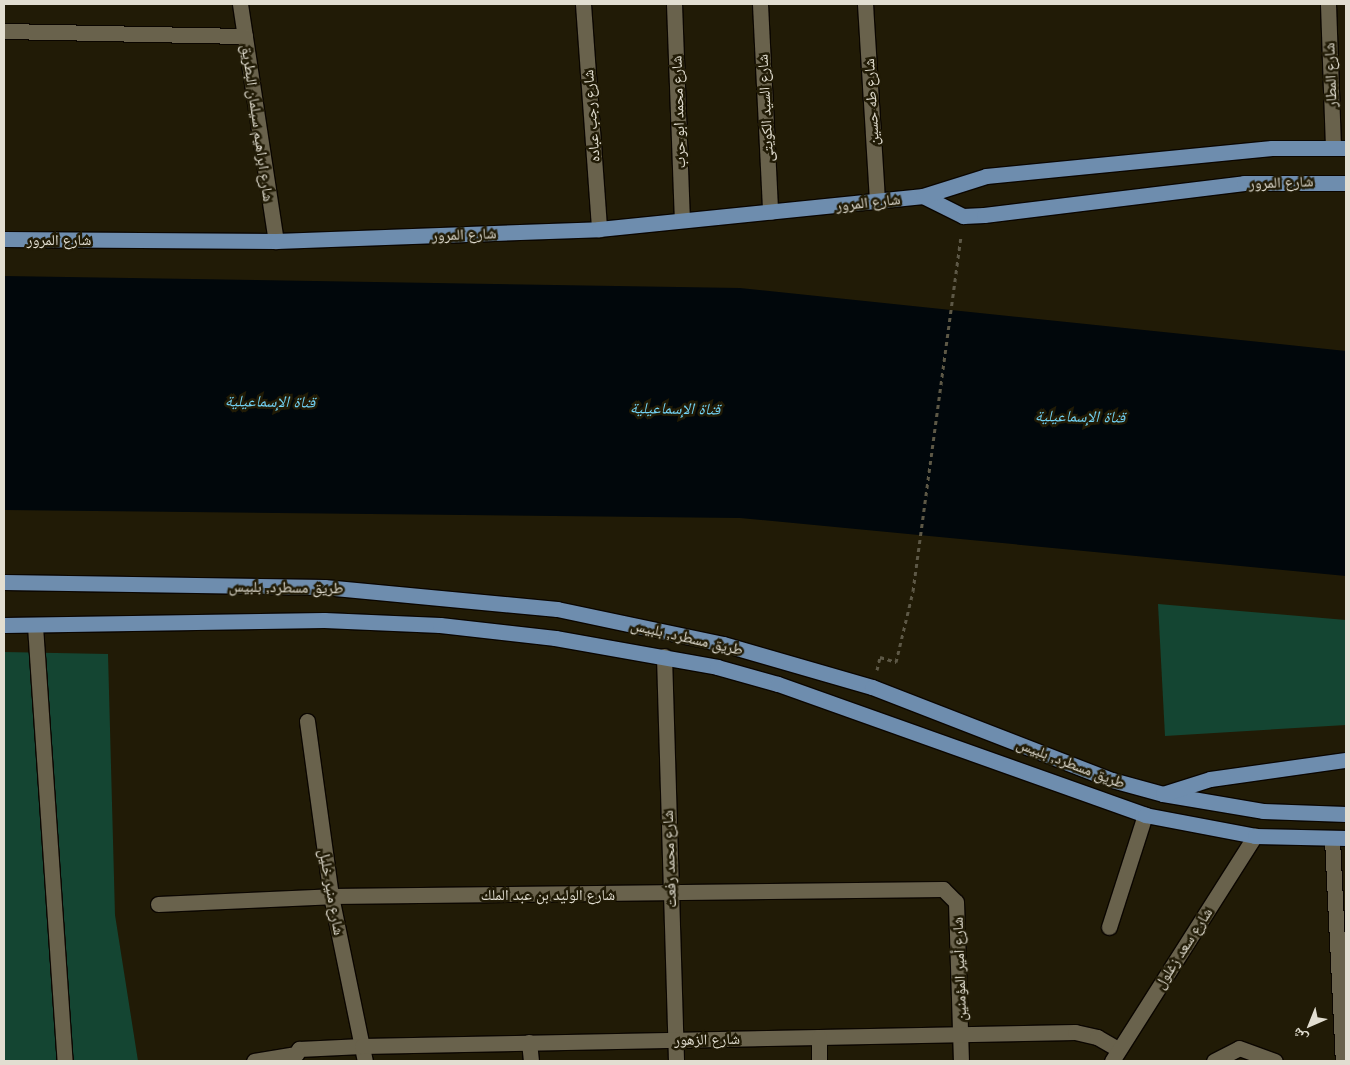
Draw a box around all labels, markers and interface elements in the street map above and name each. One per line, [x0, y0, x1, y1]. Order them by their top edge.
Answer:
street label: شارع المطار [1320, 42, 1340, 108]
street label: شارع ابراهيم سيلمان البطريق [238, 43, 278, 203]
street label: شارع السيد الكويتى [753, 54, 777, 162]
street label: شارع محمد ابو حرب [667, 55, 689, 169]
street label: شارع طه حسين [860, 58, 882, 146]
street label: شارع رجب عباده [579, 69, 603, 163]
street label: شارع المرور [1248, 172, 1314, 192]
street label: شارع المرور [835, 190, 901, 214]
street label: شارع المرور [431, 224, 497, 244]
street label: شارع المرور [27, 231, 91, 249]
water label: قناة الإسماعيلية [225, 392, 315, 412]
water label: قناة الإسماعيلية [630, 399, 720, 419]
water label: قناة الإسماعيلية [1035, 407, 1125, 427]
street label: طريق مسطرد, بلبيس [229, 577, 343, 597]
street label: طريق مسطرد, بلبيس [629, 615, 745, 659]
street label: طريق مسطرد, بلبيس [1014, 734, 1128, 792]
street label: شارع محمد رفعت [658, 810, 680, 908]
street label: شارع منير خليل [316, 848, 348, 936]
street label: شارع الوليد بن عبد الملك [481, 886, 615, 904]
street label: شارع سعد زغلول [1150, 904, 1216, 992]
street label: شارع أمير المؤمنين [948, 917, 970, 1021]
north arrow [1285, 1000, 1335, 1050]
text: ش [1289, 1025, 1310, 1047]
street label: شارع الزهور [674, 1029, 740, 1049]

